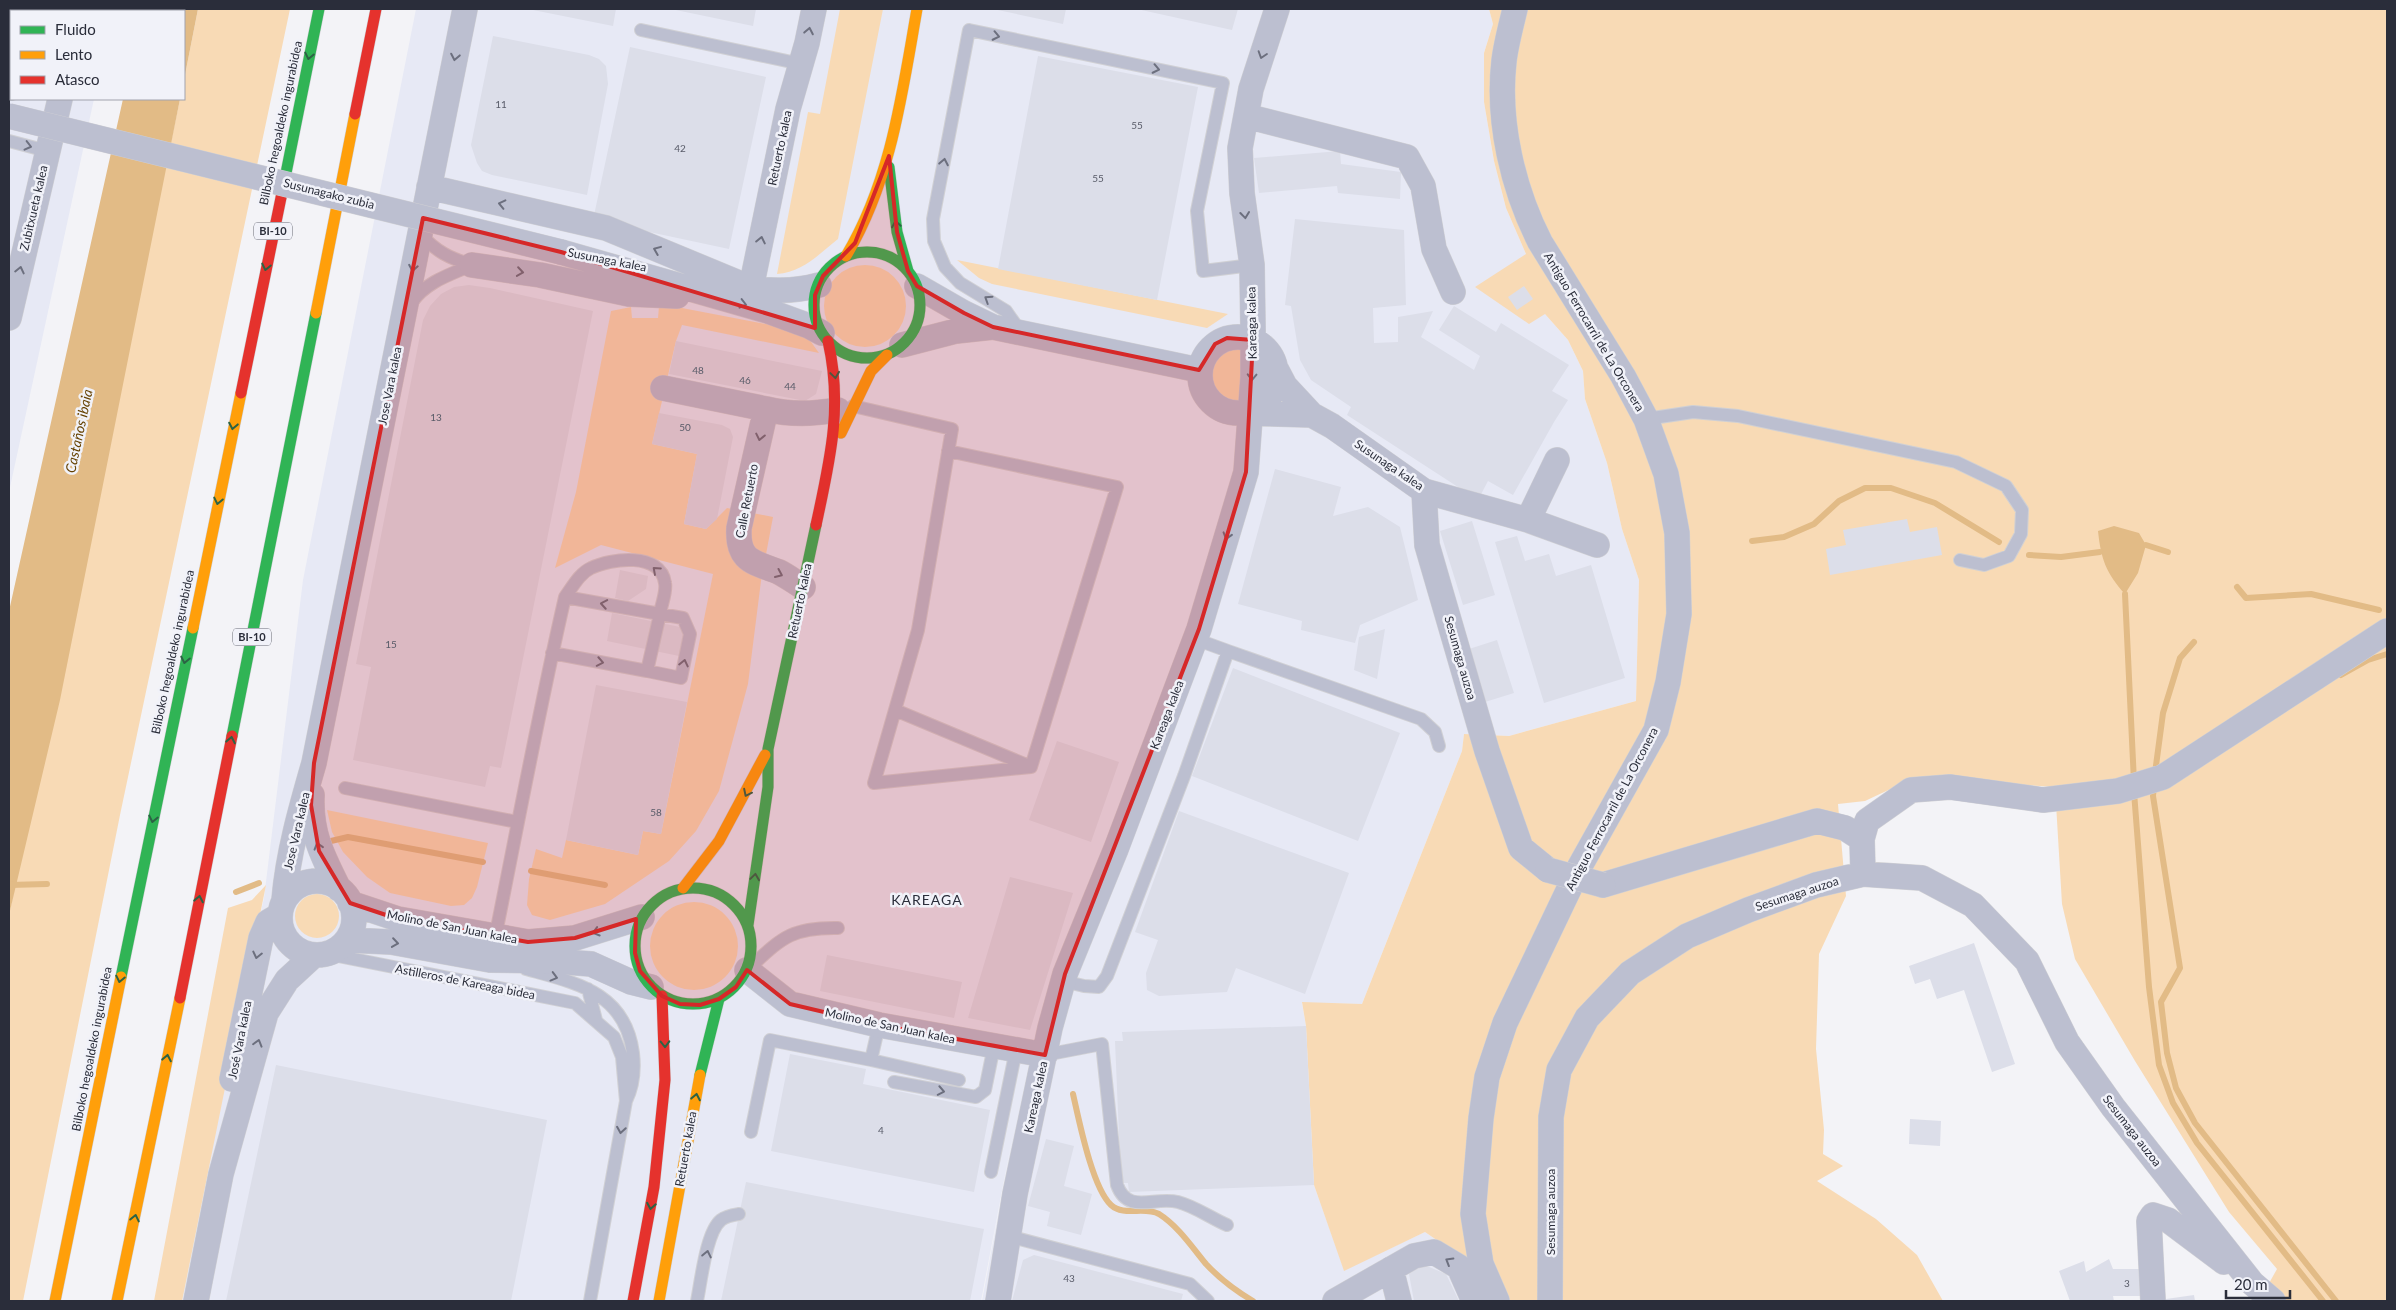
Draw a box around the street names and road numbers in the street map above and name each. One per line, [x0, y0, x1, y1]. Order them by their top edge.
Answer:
street label: Bilboko hegoaldeko ingurabidea [256, 39, 305, 206]
street label: Retuerto kalea [764, 109, 795, 187]
street label: Zubitxueta kalea [16, 164, 51, 252]
street label: Susunagako zubia [282, 175, 376, 212]
road number: BI-10 [254, 222, 292, 240]
street label: Susunaga kalea [566, 245, 648, 275]
street label: Antiguo Ferrocarril de La Orconera [1541, 250, 1648, 414]
street label: Kareaga kalea [1243, 286, 1260, 360]
street label: Jose Vara kalea [375, 345, 404, 426]
street label: Susunaga kalea [1352, 436, 1427, 493]
street label: Calle Retuerto [732, 462, 761, 539]
street label: Retuerto kalea [784, 562, 815, 640]
street label: Bilboko hegoaldeko ingurabidea [148, 568, 197, 735]
street label: Sesumaga auzoa [1441, 614, 1480, 702]
road number: BI-10 [233, 628, 271, 646]
street label: Kareaga kalea [1146, 678, 1187, 751]
street label: Antiguo Ferrocarril de La Orconera [1562, 725, 1661, 893]
street label: Jose Vara kalea [280, 790, 313, 871]
street label: Sesumaga auzoa [1753, 873, 1840, 914]
street label: Molino de San Juan kalea [386, 907, 519, 947]
street label: Astilleros de Kareaga bidea [394, 961, 536, 1002]
street label: Bilboko hegoaldeko ingurabidea [68, 965, 115, 1132]
street label: José Vara kalea [225, 999, 254, 1080]
street label: Molino de San Juan kalea [824, 1004, 956, 1047]
street label: Kareaga kalea [1021, 1060, 1050, 1134]
street label: Sesumaga auzoa [2100, 1092, 2165, 1169]
street label: Retuerto kalea [671, 1110, 700, 1188]
street label: Sesumaga auzoa [1543, 1169, 1558, 1255]

